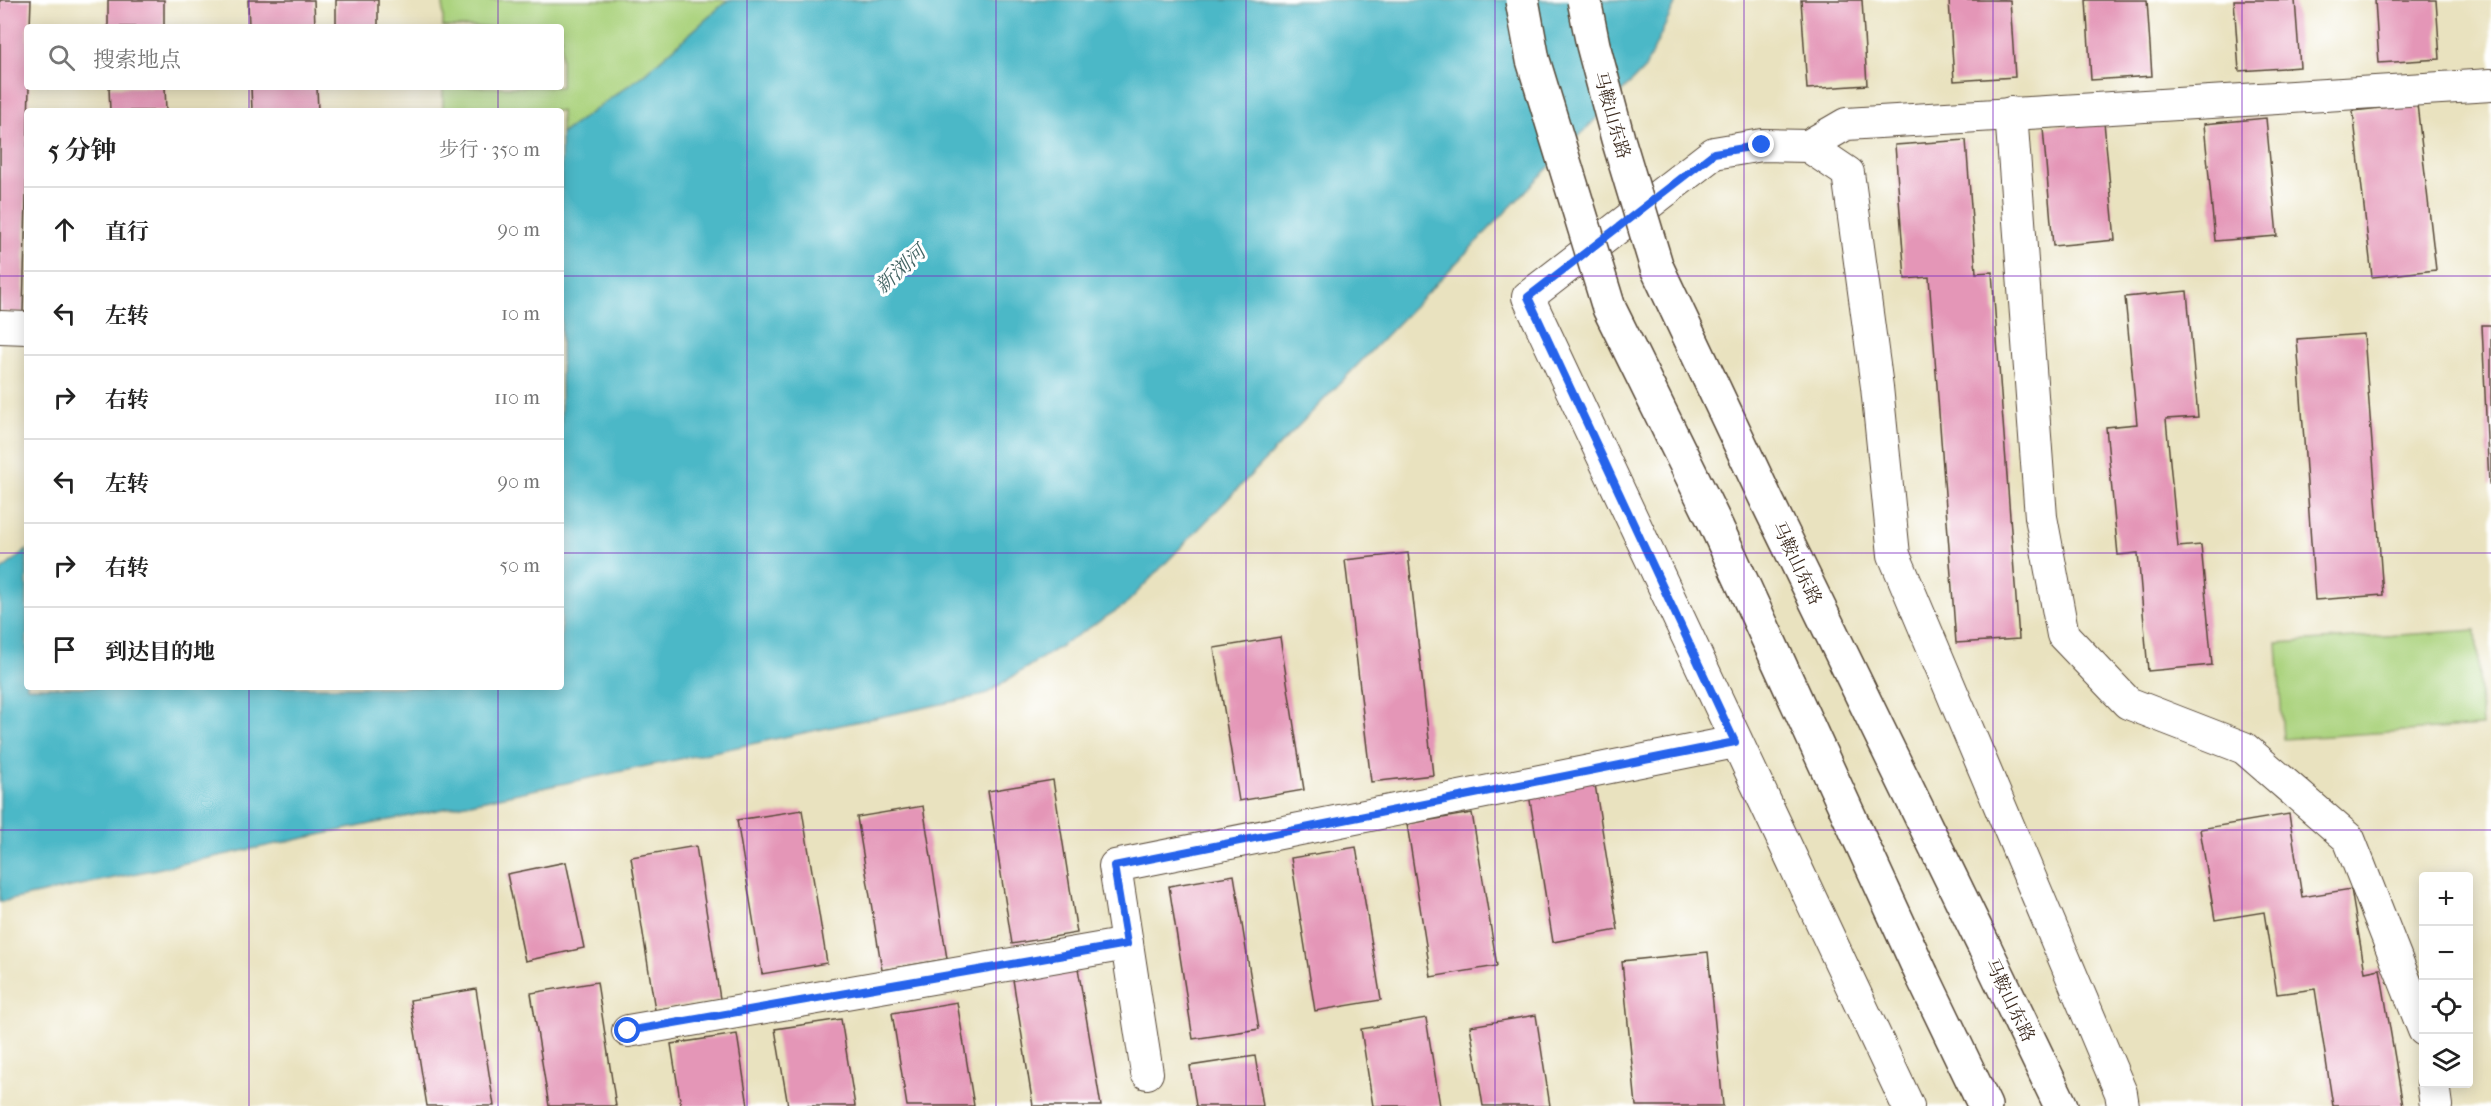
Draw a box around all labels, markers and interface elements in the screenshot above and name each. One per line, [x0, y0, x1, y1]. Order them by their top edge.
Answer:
search box [24, 24, 564, 90]
icon: search [45, 41, 78, 74]
text: 搜索地点 [93, 47, 181, 73]
street label: 马鞍山东路 [1589, 69, 1634, 161]
route end [1748, 131, 1774, 157]
text: 5 分钟 [48, 135, 117, 166]
text: 步行 · 350 m [439, 138, 540, 161]
icon: ahead [48, 213, 81, 246]
text: 90 m [498, 218, 540, 241]
text: 直行 [105, 219, 149, 245]
water label: 新浏河 [870, 239, 933, 298]
icon: left [48, 297, 81, 330]
text: 10 m [501, 302, 540, 325]
text: 左转 [105, 303, 149, 329]
icon: right [48, 381, 81, 414]
text: 110 m [494, 386, 540, 409]
text: 右转 [105, 387, 149, 413]
icon: left [48, 465, 81, 498]
text: 90 m [498, 470, 540, 493]
text: 左转 [105, 471, 149, 497]
street label: 马鞍山东路 [1767, 518, 1826, 608]
icon: right [48, 549, 81, 582]
text: 50 m [499, 554, 540, 577]
text: 右转 [105, 555, 149, 581]
icon: arrive [48, 633, 81, 666]
text: 到达目的地 [105, 639, 215, 665]
map controls [2419, 872, 2473, 1088]
button: + [2419, 872, 2473, 926]
button: − [2419, 926, 2473, 980]
street label: 马鞍山东路 [1980, 955, 2039, 1045]
button: locate [2419, 980, 2473, 1034]
route start [614, 1017, 640, 1043]
button: layers [2419, 1034, 2473, 1088]

